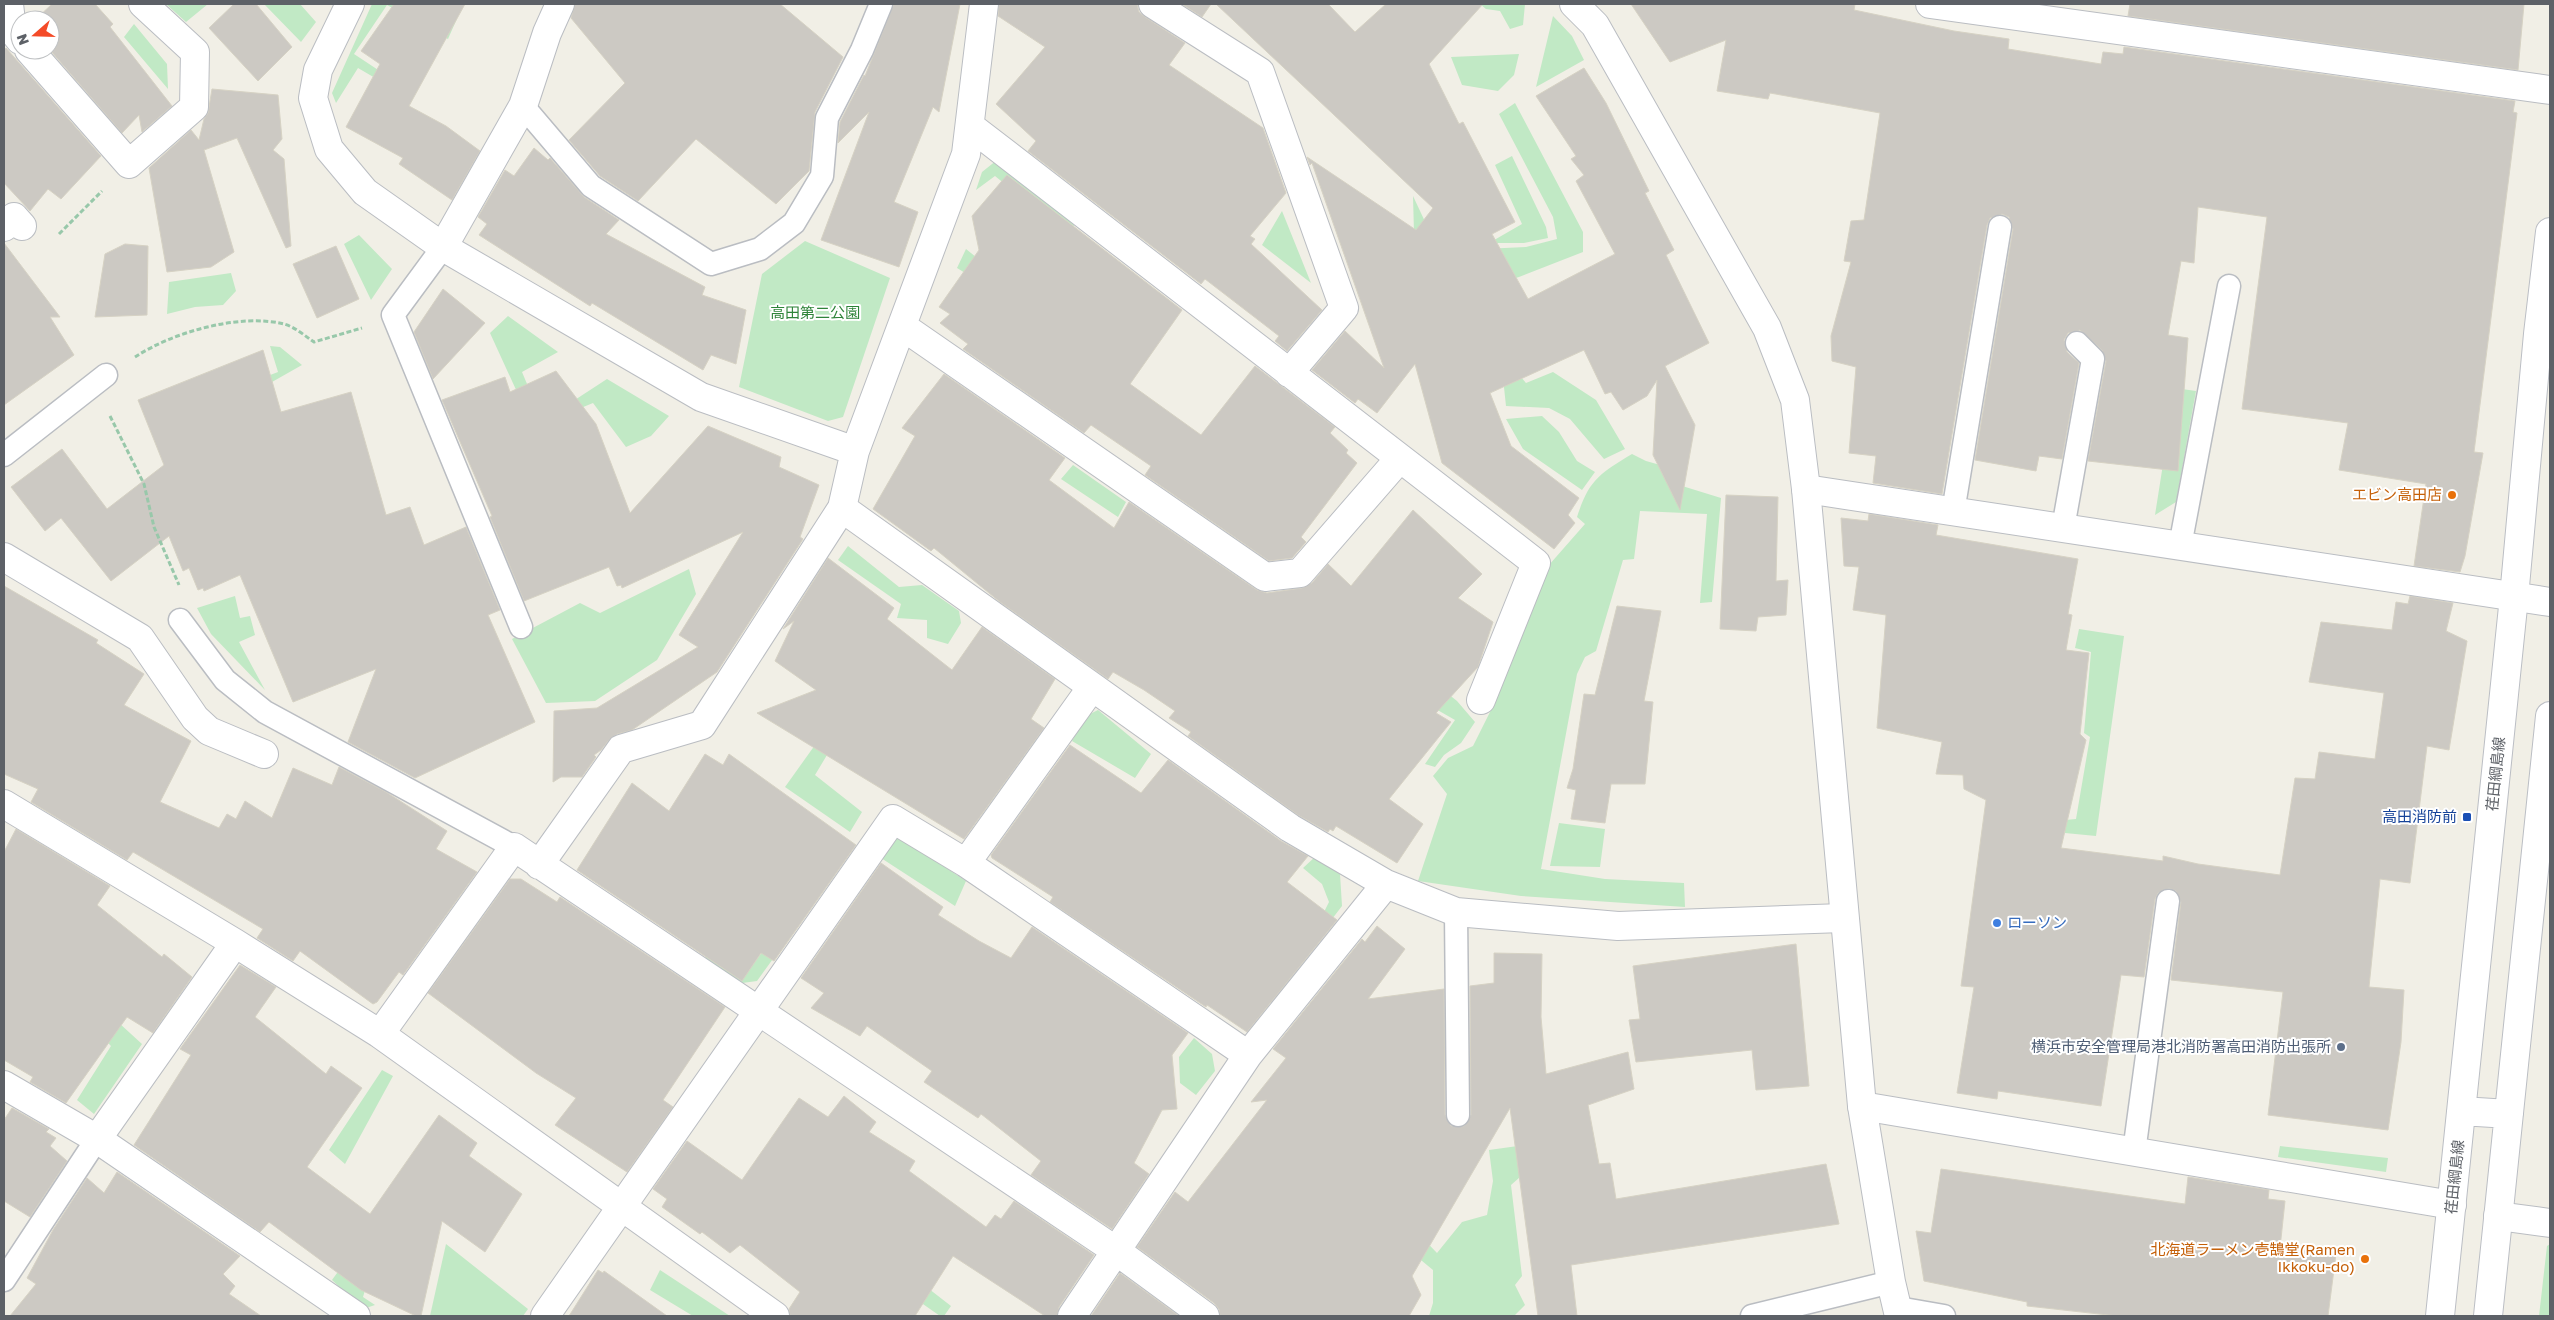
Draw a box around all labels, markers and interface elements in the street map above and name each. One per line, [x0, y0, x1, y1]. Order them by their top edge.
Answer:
north arrow [10, 10, 60, 60]
text: N [13, 32, 32, 48]
park label: 高田第二公園 [770, 303, 860, 321]
place label: エビン高田店 [2352, 485, 2442, 503]
marker: エビン高田店 [2446, 489, 2458, 501]
street label: 荏田綱島線 [2482, 736, 2508, 812]
place label: 高田消防前 [2382, 807, 2457, 825]
marker: 高田消防前 [2461, 811, 2473, 823]
place label: ローソン [2007, 913, 2067, 931]
marker: ローソン [1991, 917, 2003, 929]
place label: 横浜市安全管理局港北消防署高田消防出張所 [2031, 1037, 2331, 1055]
marker: 横浜市安全管理局港北消防署高田消防出張所 [2335, 1041, 2347, 1053]
street label: 荏田綱島線 [2441, 1139, 2467, 1215]
place label: 北海道ラーメン壱鵠堂(Ramen Ikkoku-do) [2150, 1240, 2355, 1275]
marker: 北海道ラーメン壱鵠堂(Ramen Ikkoku-do) [2359, 1253, 2371, 1265]

